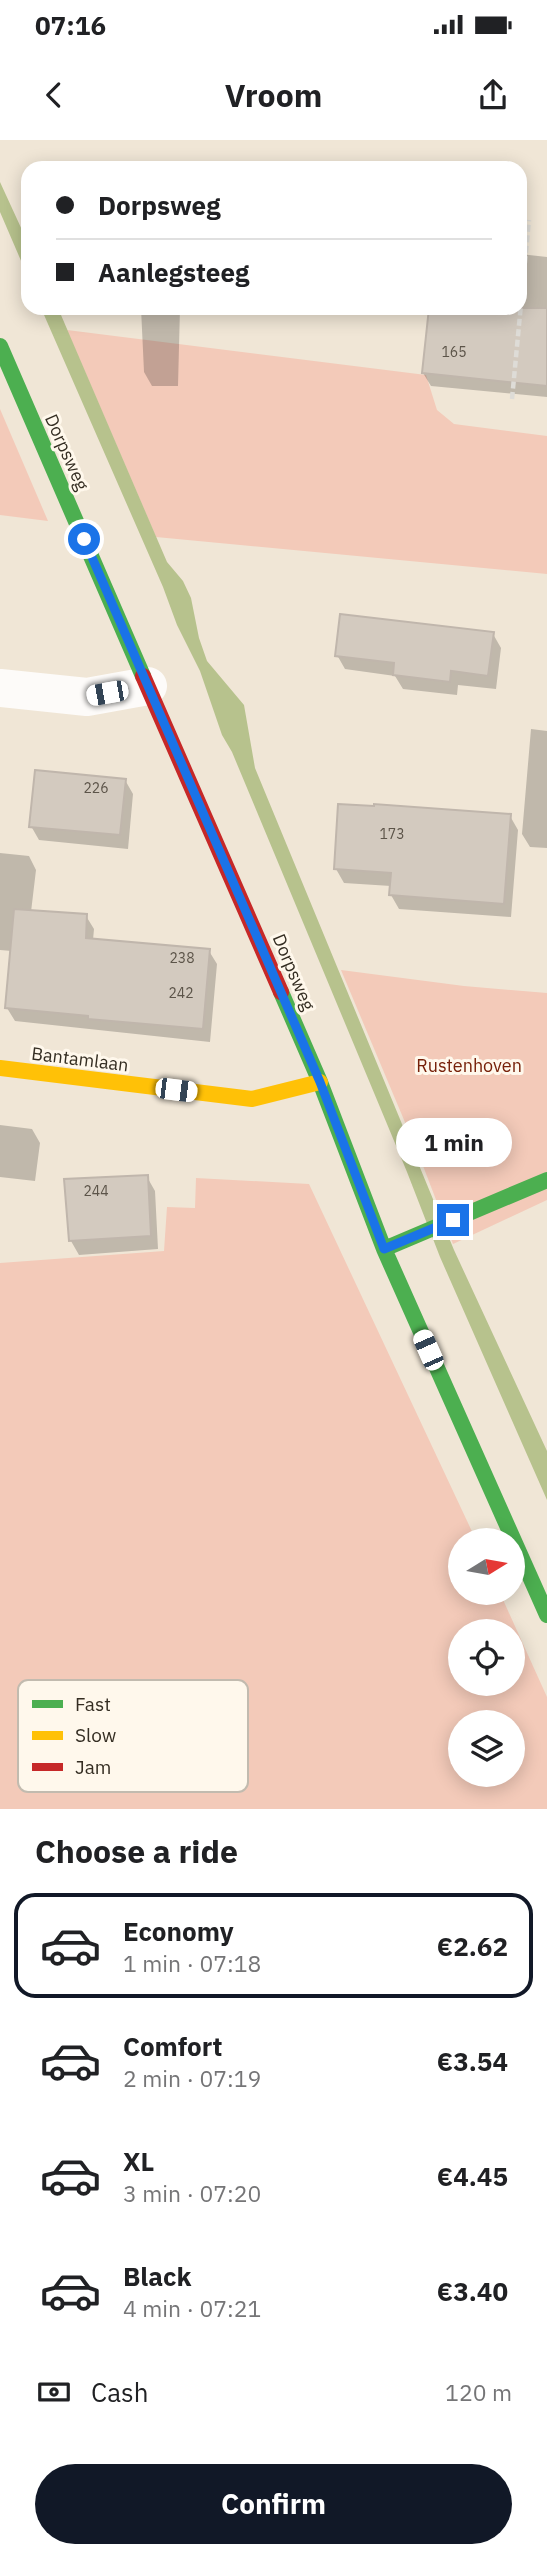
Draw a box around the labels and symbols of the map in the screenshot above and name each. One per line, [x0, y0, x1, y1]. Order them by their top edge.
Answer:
house number: 165 [441, 343, 467, 361]
street label: Dorpsweg [40, 410, 94, 494]
route start [68, 523, 100, 555]
car [85, 679, 130, 707]
house number: 226 [83, 779, 109, 797]
house number: 173 [379, 825, 405, 843]
street label: Dorpsweg [268, 930, 321, 1014]
house number: 238 [169, 949, 195, 967]
house number: 242 [168, 984, 194, 1002]
street label: Bantamlaan [30, 1042, 130, 1076]
park label: Rustenhoven [416, 1054, 522, 1077]
car [154, 1077, 199, 1103]
callout: 1 min [395, 1118, 511, 1168]
house number: 244 [83, 1182, 109, 1200]
route end [437, 1204, 469, 1236]
car [410, 1327, 447, 1373]
north arrow [448, 1528, 525, 1605]
legend [18, 1680, 248, 1792]
text: Fast [75, 1692, 111, 1716]
text: Slow [75, 1723, 116, 1747]
text: Jam [75, 1755, 111, 1779]

